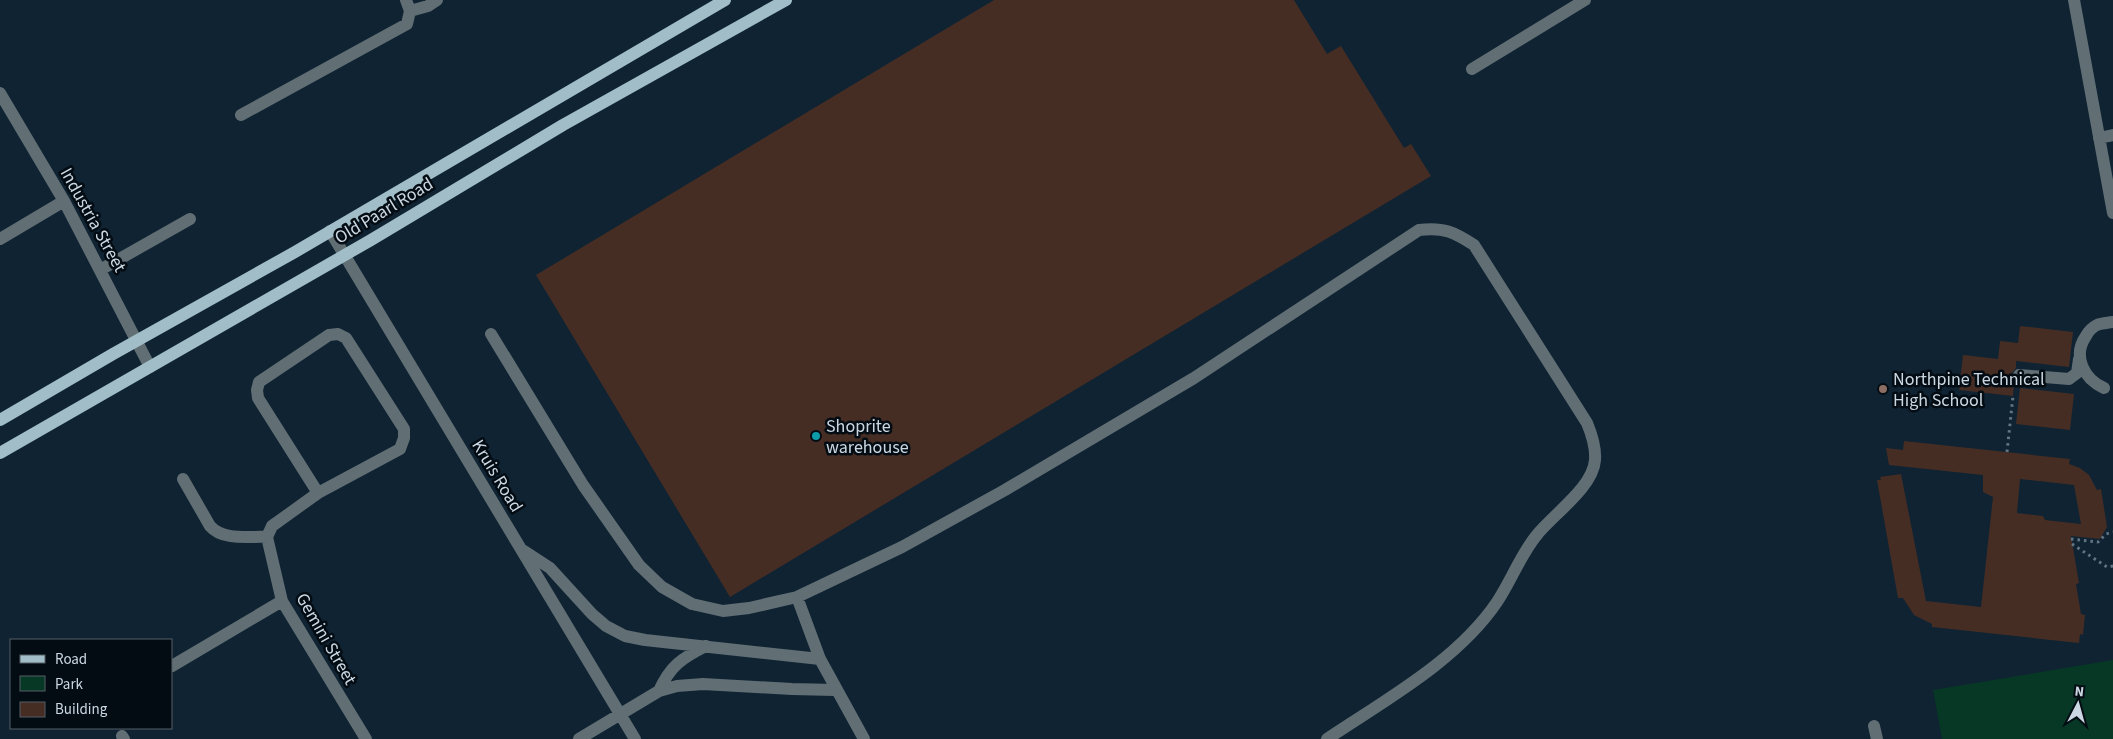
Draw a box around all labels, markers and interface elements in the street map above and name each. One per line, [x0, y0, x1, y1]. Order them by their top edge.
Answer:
street label: Industria Street [54, 163, 132, 277]
street label: Old Paarl Road [330, 172, 438, 250]
place label: Northpine Technical High School [1893, 367, 2045, 413]
marker: Northpine Technical High School [1877, 383, 1889, 395]
place label: Shoprite warehouse [826, 414, 909, 460]
marker: Shoprite warehouse [810, 430, 822, 442]
street label: Kruis Road [466, 435, 528, 517]
street label: Gemini Street [290, 588, 362, 690]
legend [10, 639, 172, 729]
text: Road [55, 649, 87, 670]
text: Park [55, 674, 84, 695]
north arrow [2053, 679, 2103, 729]
text: N [2074, 682, 2085, 702]
text: Building [55, 699, 108, 720]

